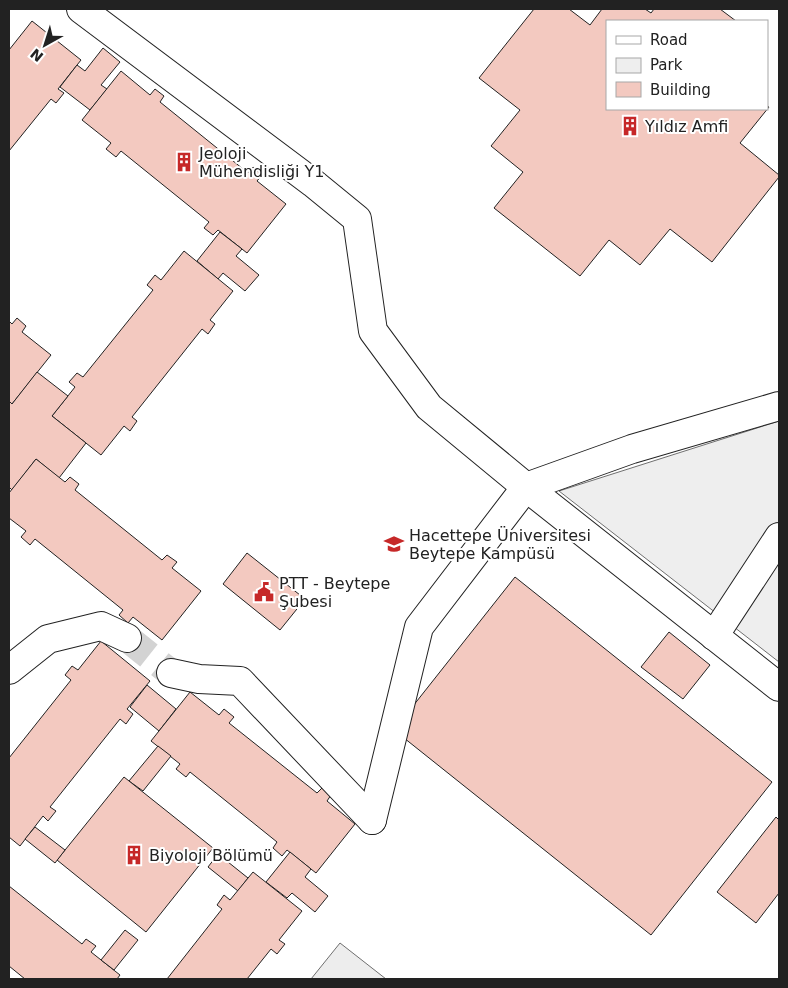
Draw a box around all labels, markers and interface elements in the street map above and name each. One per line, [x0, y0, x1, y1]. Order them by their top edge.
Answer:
north arrow [20, 20, 70, 70]
legend [606, 20, 768, 110]
text: Road [650, 31, 688, 49]
text: N [27, 45, 46, 65]
text: Park [650, 56, 683, 74]
text: Building [650, 81, 711, 99]
building icon: Yıldız Amfi [619, 115, 641, 137]
place label: Yıldız Amfi [644, 117, 728, 136]
place label: Jeoloji Mühendisliği Y1 [198, 144, 325, 181]
building icon: Jeoloji Mühendisliği Y1 [173, 151, 195, 173]
place label: Hacettepe Üniversitesi Beytepe Kampüsü [409, 526, 591, 563]
school or university icon: Hacettepe Üniversitesi Beytepe Kampüsü [383, 533, 405, 555]
place label: PTT - Beytepe Şubesi [279, 574, 390, 611]
public building icon: PTT - Beytepe Şubesi [253, 581, 275, 603]
building icon: Biyoloji Bölümü [123, 844, 145, 866]
place label: Biyoloji Bölümü [149, 846, 273, 865]

